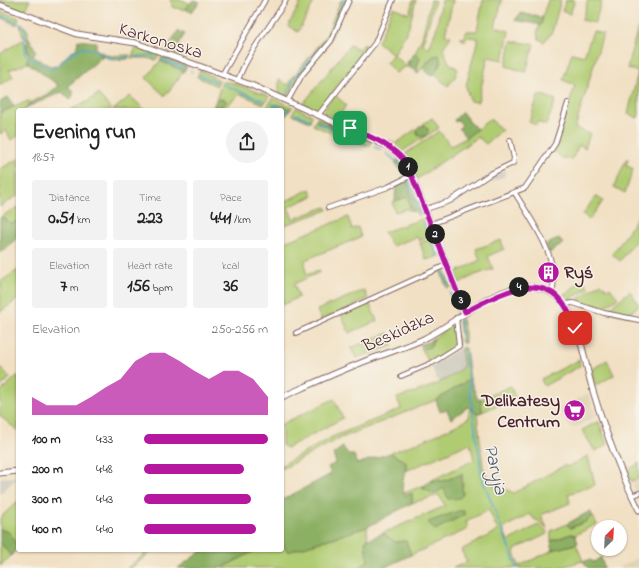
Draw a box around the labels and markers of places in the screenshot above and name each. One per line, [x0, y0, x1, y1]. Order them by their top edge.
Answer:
pin [333, 111, 367, 145]
pin: 1 [398, 157, 418, 177]
pin: 2 [425, 224, 445, 244]
building icon: Ryś [535, 259, 561, 285]
place label: Ryś [564, 261, 593, 288]
pin: 4 [509, 277, 529, 297]
pin: 3 [451, 290, 471, 310]
pin [558, 311, 592, 345]
place label: Delikatesy Centrum [481, 389, 560, 436]
supermarket icon: Delikatesy Centrum [562, 397, 588, 423]

